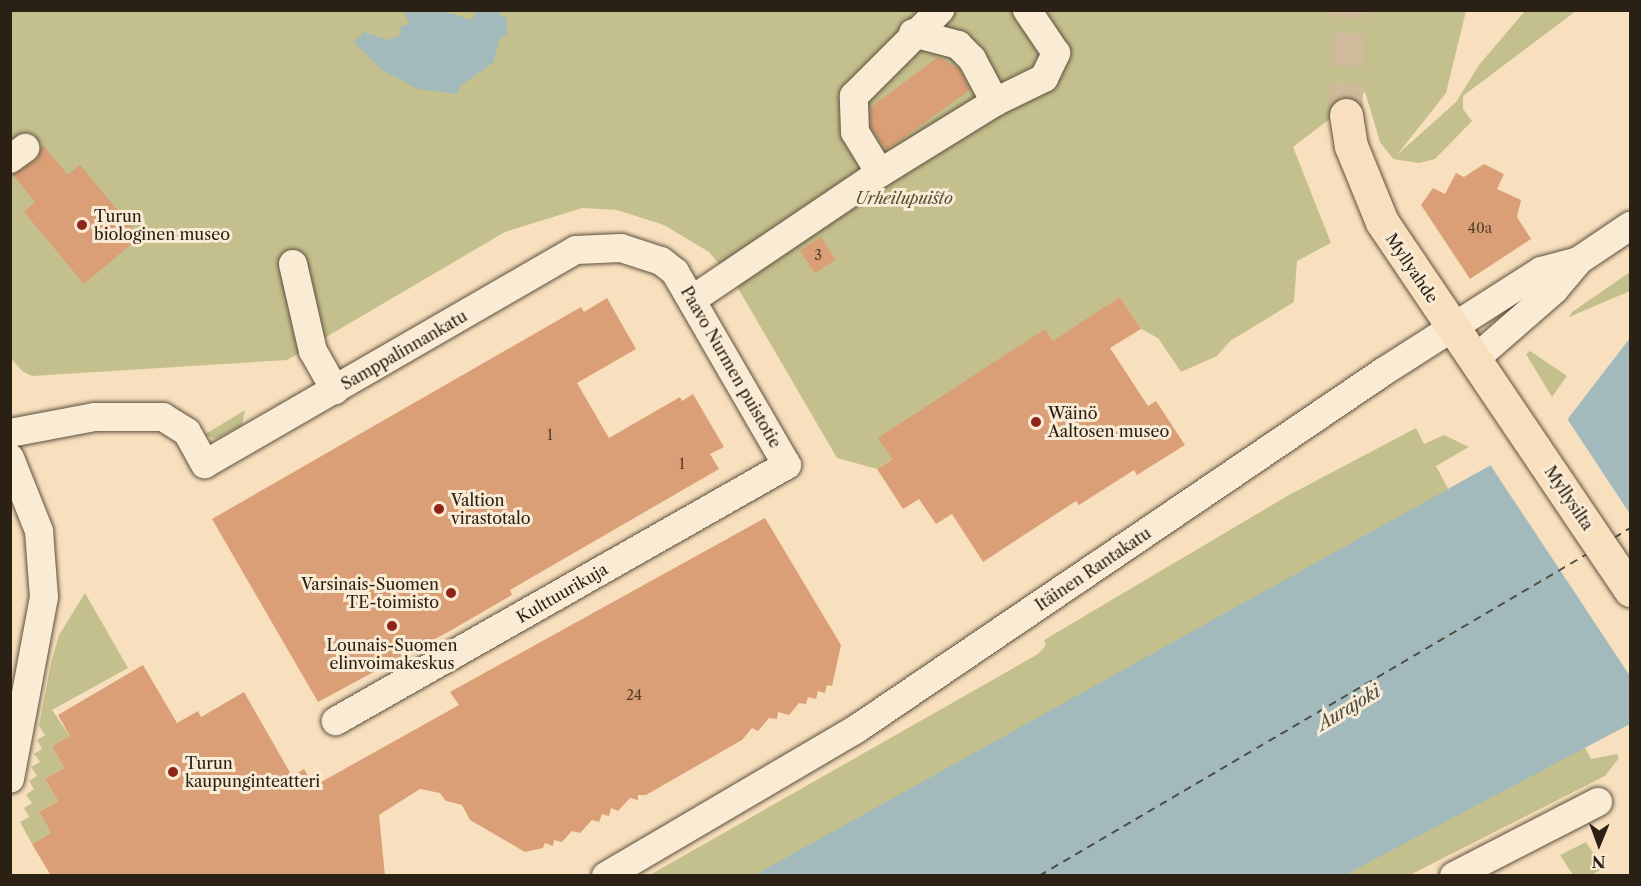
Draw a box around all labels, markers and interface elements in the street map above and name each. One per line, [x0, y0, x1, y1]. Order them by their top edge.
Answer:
park label: Urheilupuisto [855, 188, 953, 208]
place label: Turun biologinen museo [94, 206, 230, 244]
marker: Turun biologinen museo [75, 218, 89, 232]
house number: 40a [1468, 220, 1492, 236]
street label: Myllyahde [1382, 230, 1442, 306]
house number: 3 [814, 247, 822, 263]
street label: Paavo Nurmen puistotie [677, 283, 785, 451]
street label: Samppalinnankatu [338, 306, 470, 394]
place label: Wäinö Aaltosen museo [1048, 403, 1169, 441]
marker: Wäinö Aaltosen museo [1029, 415, 1043, 429]
house number: 1 [547, 427, 553, 443]
house number: 1 [679, 456, 685, 472]
street label: Myllysilta [1541, 462, 1597, 534]
place label: Valtion virastotalo [451, 490, 531, 528]
marker: Valtion virastotalo [432, 502, 446, 516]
street label: Itäinen Rantakatu [1032, 523, 1154, 615]
street label: Kulttuurikuja [513, 559, 611, 627]
place label: Varsinais-Suomen TE-toimisto [301, 574, 439, 612]
marker: Varsinais-Suomen TE-toimisto [444, 586, 458, 600]
marker: Lounais-Suomen elinvoimakeskus [385, 619, 399, 633]
place label: Lounais-Suomen elinvoimakeskus [327, 635, 457, 673]
water label: Aurajoki [1314, 681, 1384, 735]
house number: 24 [626, 687, 642, 703]
place label: Turun kaupunginteatteri [185, 753, 320, 791]
marker: Turun kaupunginteatteri [166, 765, 180, 779]
north arrow [1569, 814, 1629, 874]
text: N [1592, 852, 1606, 872]

